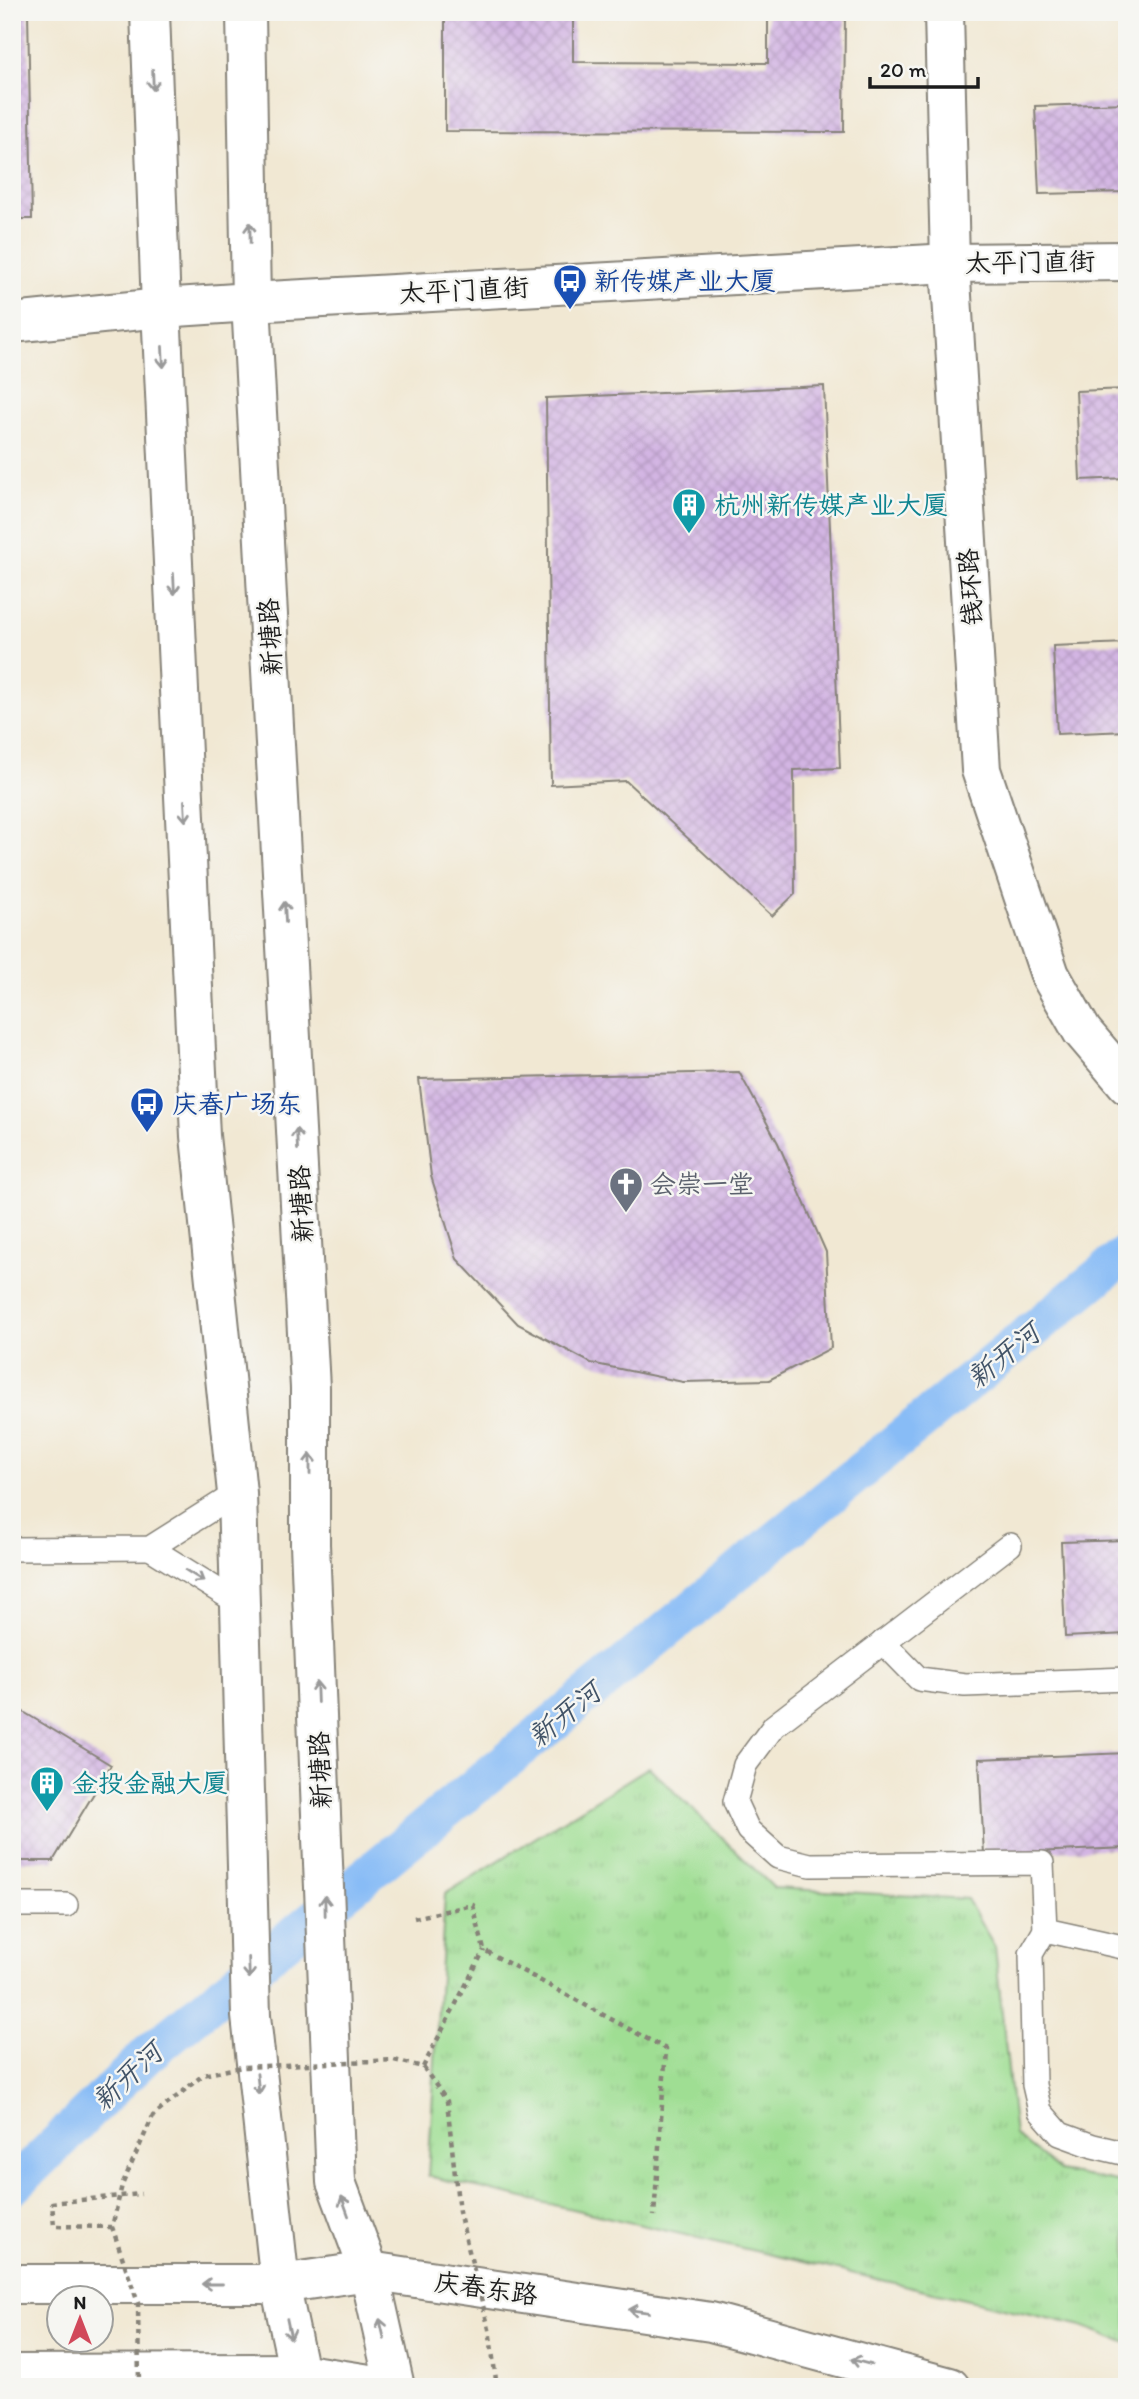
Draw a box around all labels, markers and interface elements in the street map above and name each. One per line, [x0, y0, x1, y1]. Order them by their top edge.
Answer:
scale bar [870, 46, 978, 90]
text: 20 m [880, 57, 927, 82]
one-way arrow [146, 69, 159, 92]
one-way arrow [243, 222, 257, 245]
street label: 太平门直街 [965, 245, 1095, 279]
bus stop icon: 新传媒产业大厦 [551, 262, 589, 311]
place label: 新传媒产业大厦 [594, 265, 776, 297]
street label: 太平门直街 [398, 271, 530, 309]
one-way arrow [157, 345, 170, 368]
building icon: 杭州新传媒产业大厦 [670, 486, 708, 535]
place label: 杭州新传媒产业大厦 [714, 489, 948, 521]
street label: 钱环路 [951, 547, 989, 627]
one-way arrow [168, 572, 181, 595]
street label: 新塘路 [252, 597, 288, 677]
one-way arrow [178, 799, 191, 822]
one-way arrow [278, 901, 291, 924]
bus stop icon: 庆春广场东 [128, 1085, 166, 1134]
place label: 庆春广场东 [172, 1088, 302, 1120]
one-way arrow [291, 1128, 304, 1151]
street label: 新塘路 [283, 1164, 319, 1244]
church icon: 会崇一堂 [607, 1165, 645, 1214]
place label: 会崇一堂 [650, 1168, 754, 1200]
water label: 新开河 [960, 1313, 1049, 1395]
one-way arrow [303, 1453, 317, 1476]
one-way arrow [184, 1569, 204, 1583]
water label: 新开河 [521, 1672, 610, 1754]
one-way arrow [310, 1680, 323, 1703]
street label: 新塘路 [303, 1730, 337, 1810]
building icon: 金投金融大厦 [28, 1764, 66, 1813]
place label: 金投金融大厦 [72, 1767, 228, 1799]
one-way arrow [318, 1895, 332, 1918]
one-way arrow [242, 1957, 255, 1980]
water label: 新开河 [85, 2032, 172, 2117]
one-way arrow [252, 2072, 265, 2094]
one-way arrow [338, 2196, 350, 2218]
street label: 庆春东路 [432, 2265, 540, 2311]
one-way arrow [200, 2277, 223, 2291]
north arrow [46, 2284, 116, 2354]
text: N [74, 2291, 86, 2314]
one-way arrow [628, 2304, 651, 2317]
one-way arrow [283, 2317, 297, 2340]
one-way arrow [375, 2318, 388, 2341]
one-way arrow [850, 2355, 872, 2368]

